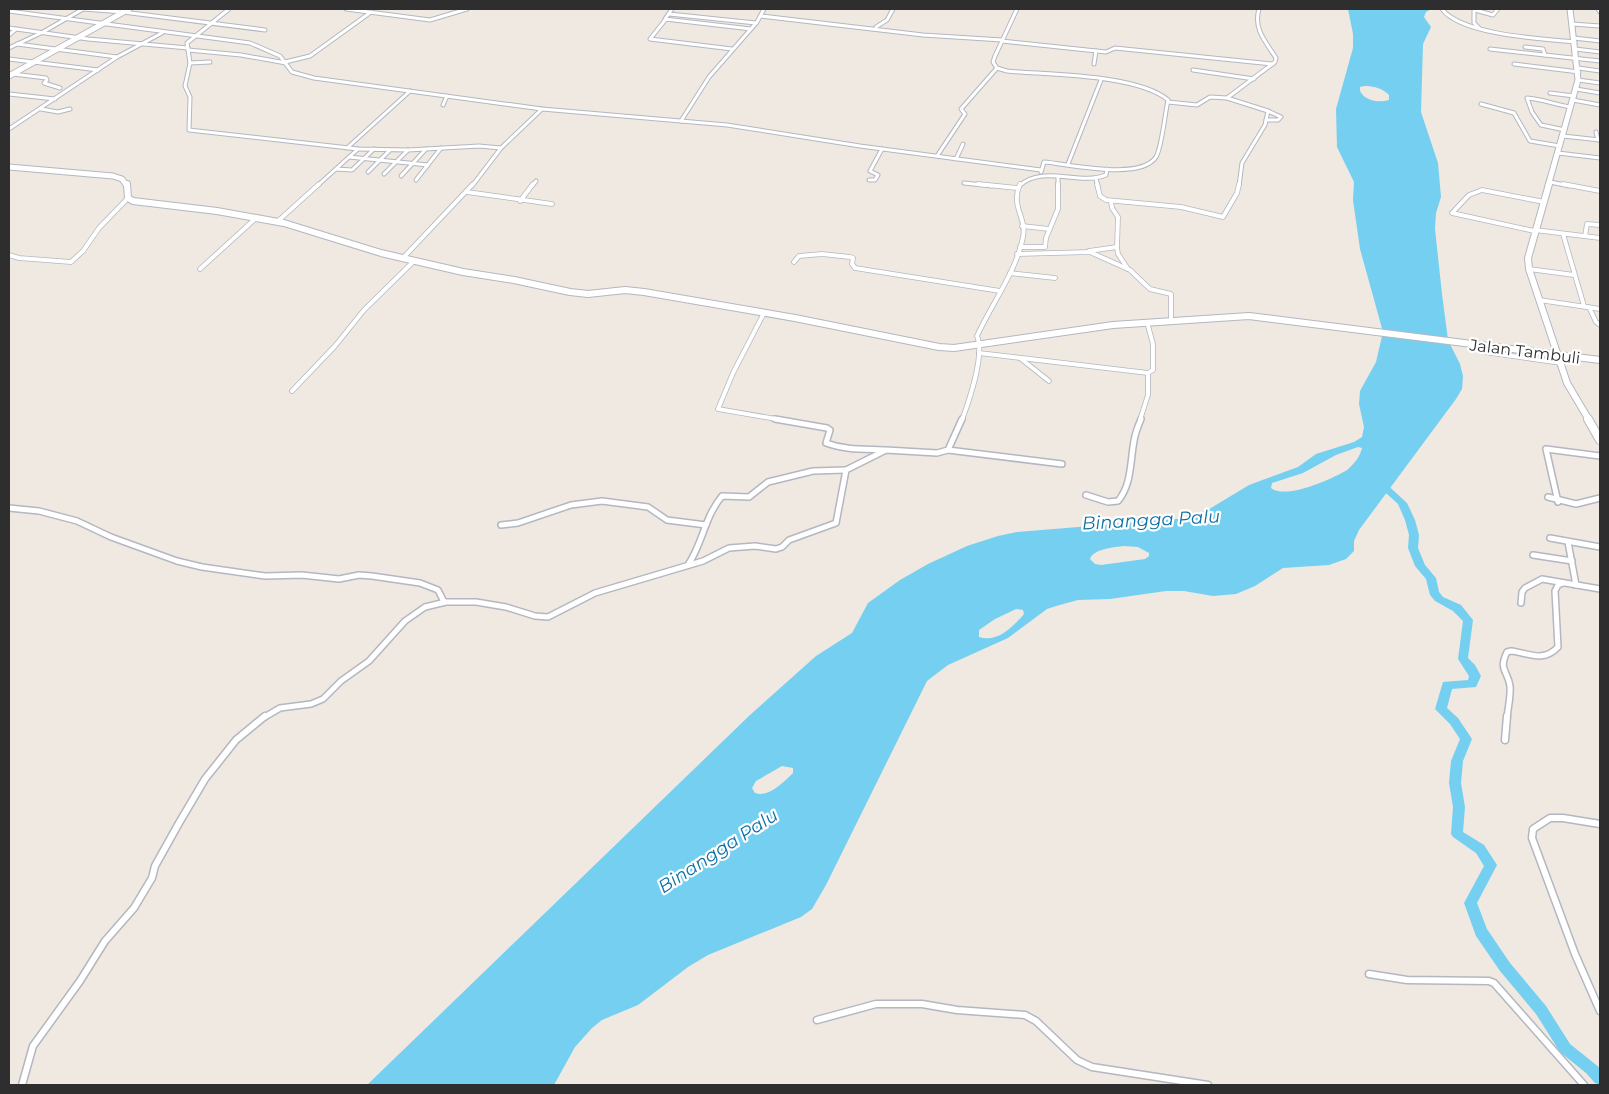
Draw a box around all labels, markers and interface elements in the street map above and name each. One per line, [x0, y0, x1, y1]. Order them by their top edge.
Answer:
street label: Jalan Tambuli [1467, 335, 1581, 368]
water label: Binangga Palu [1081, 505, 1221, 535]
water label: Binangga Palu [654, 804, 782, 898]

